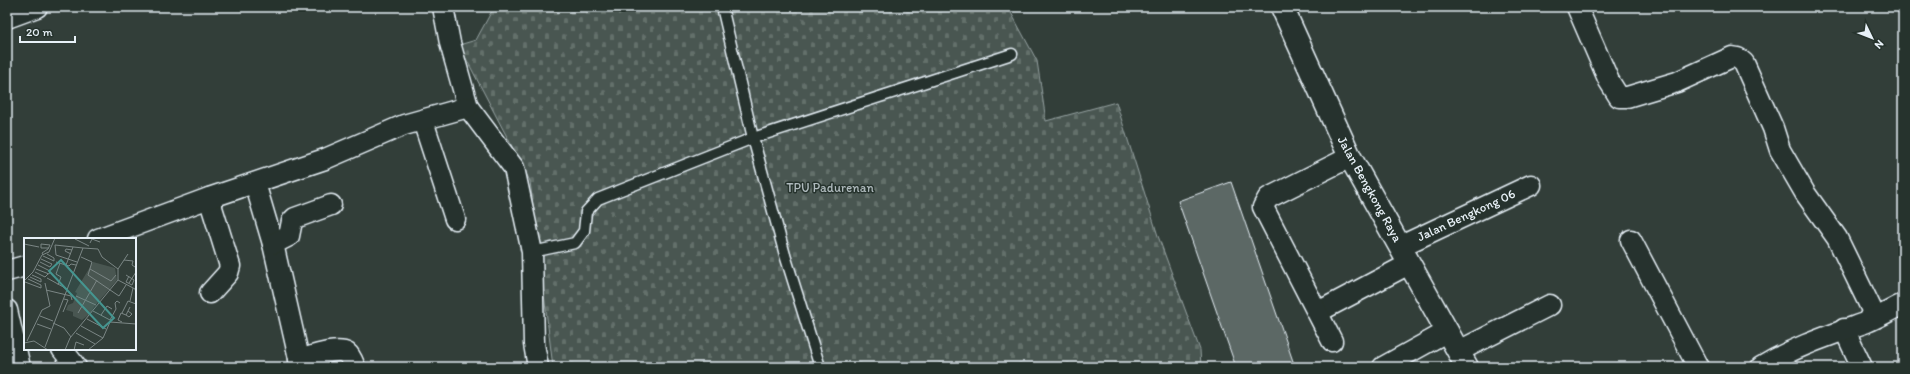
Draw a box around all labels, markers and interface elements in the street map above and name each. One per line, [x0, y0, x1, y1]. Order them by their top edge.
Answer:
scale bar [20, 18, 75, 44]
north arrow [1852, 18, 1892, 58]
text: 20 m [26, 25, 53, 39]
text: N [1872, 37, 1886, 52]
street label: Jalan Bengkong Raya [1335, 133, 1405, 245]
park label: TPU Padurenan [786, 180, 874, 195]
street label: Jalan Bengkong 06 [1415, 186, 1518, 244]
inset map [24, 238, 136, 350]

